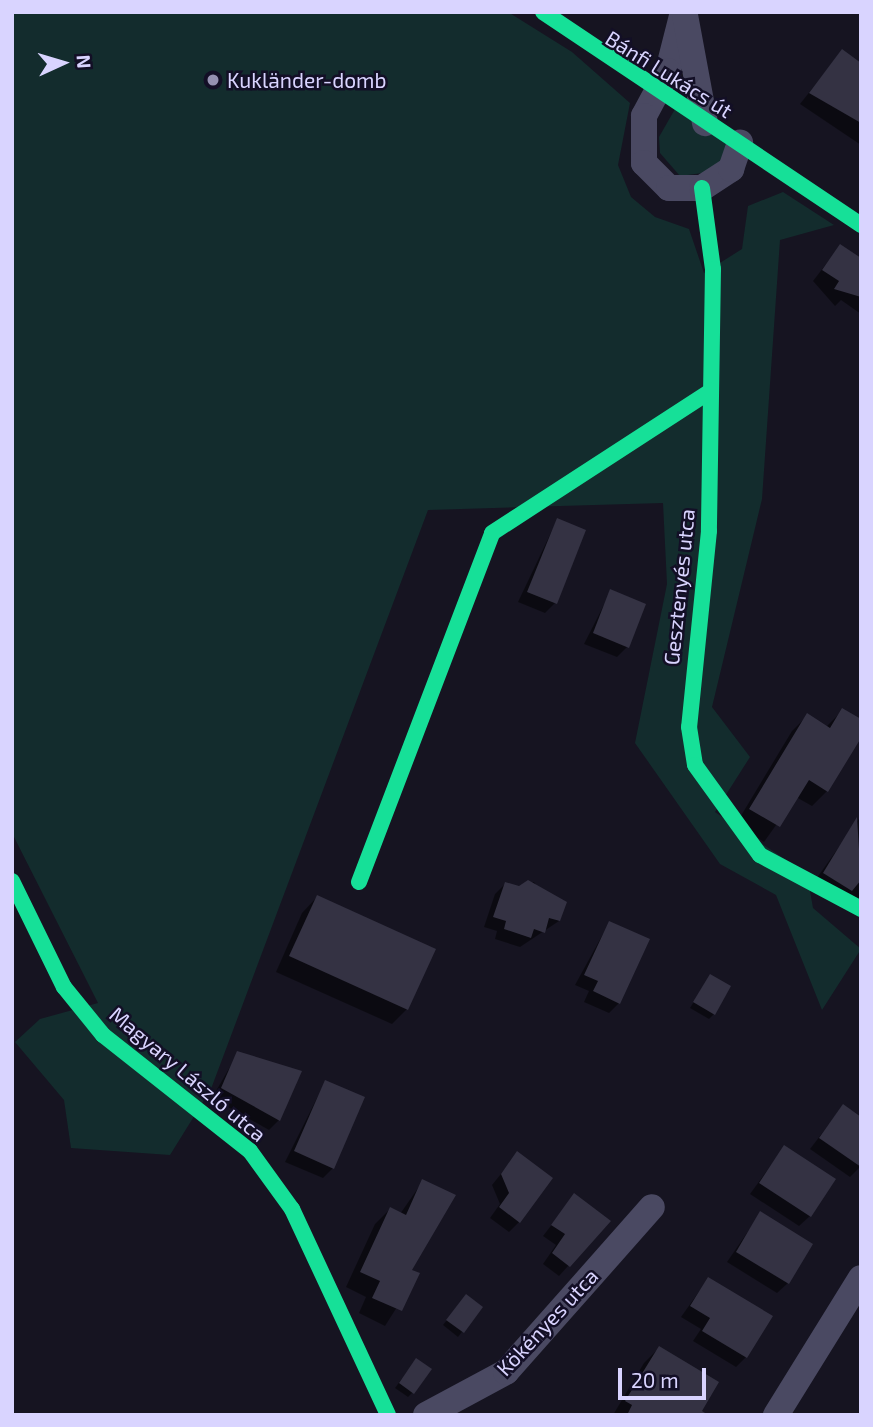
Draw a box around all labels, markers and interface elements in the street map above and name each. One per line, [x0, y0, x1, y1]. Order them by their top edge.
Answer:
street label: Bánfi Lukács út [601, 25, 737, 123]
north arrow [28, 28, 98, 98]
text: N [72, 54, 96, 69]
place label: Kukländer-domb [227, 67, 386, 93]
marker: Kukländer-domb [205, 72, 221, 88]
street label: Gesztenyés utca [658, 508, 700, 666]
street label: Magyary László utca [105, 1001, 271, 1147]
street label: Kökényes utca [491, 1263, 603, 1381]
scale bar [621, 1354, 708, 1398]
text: 20 m [631, 1367, 679, 1392]

